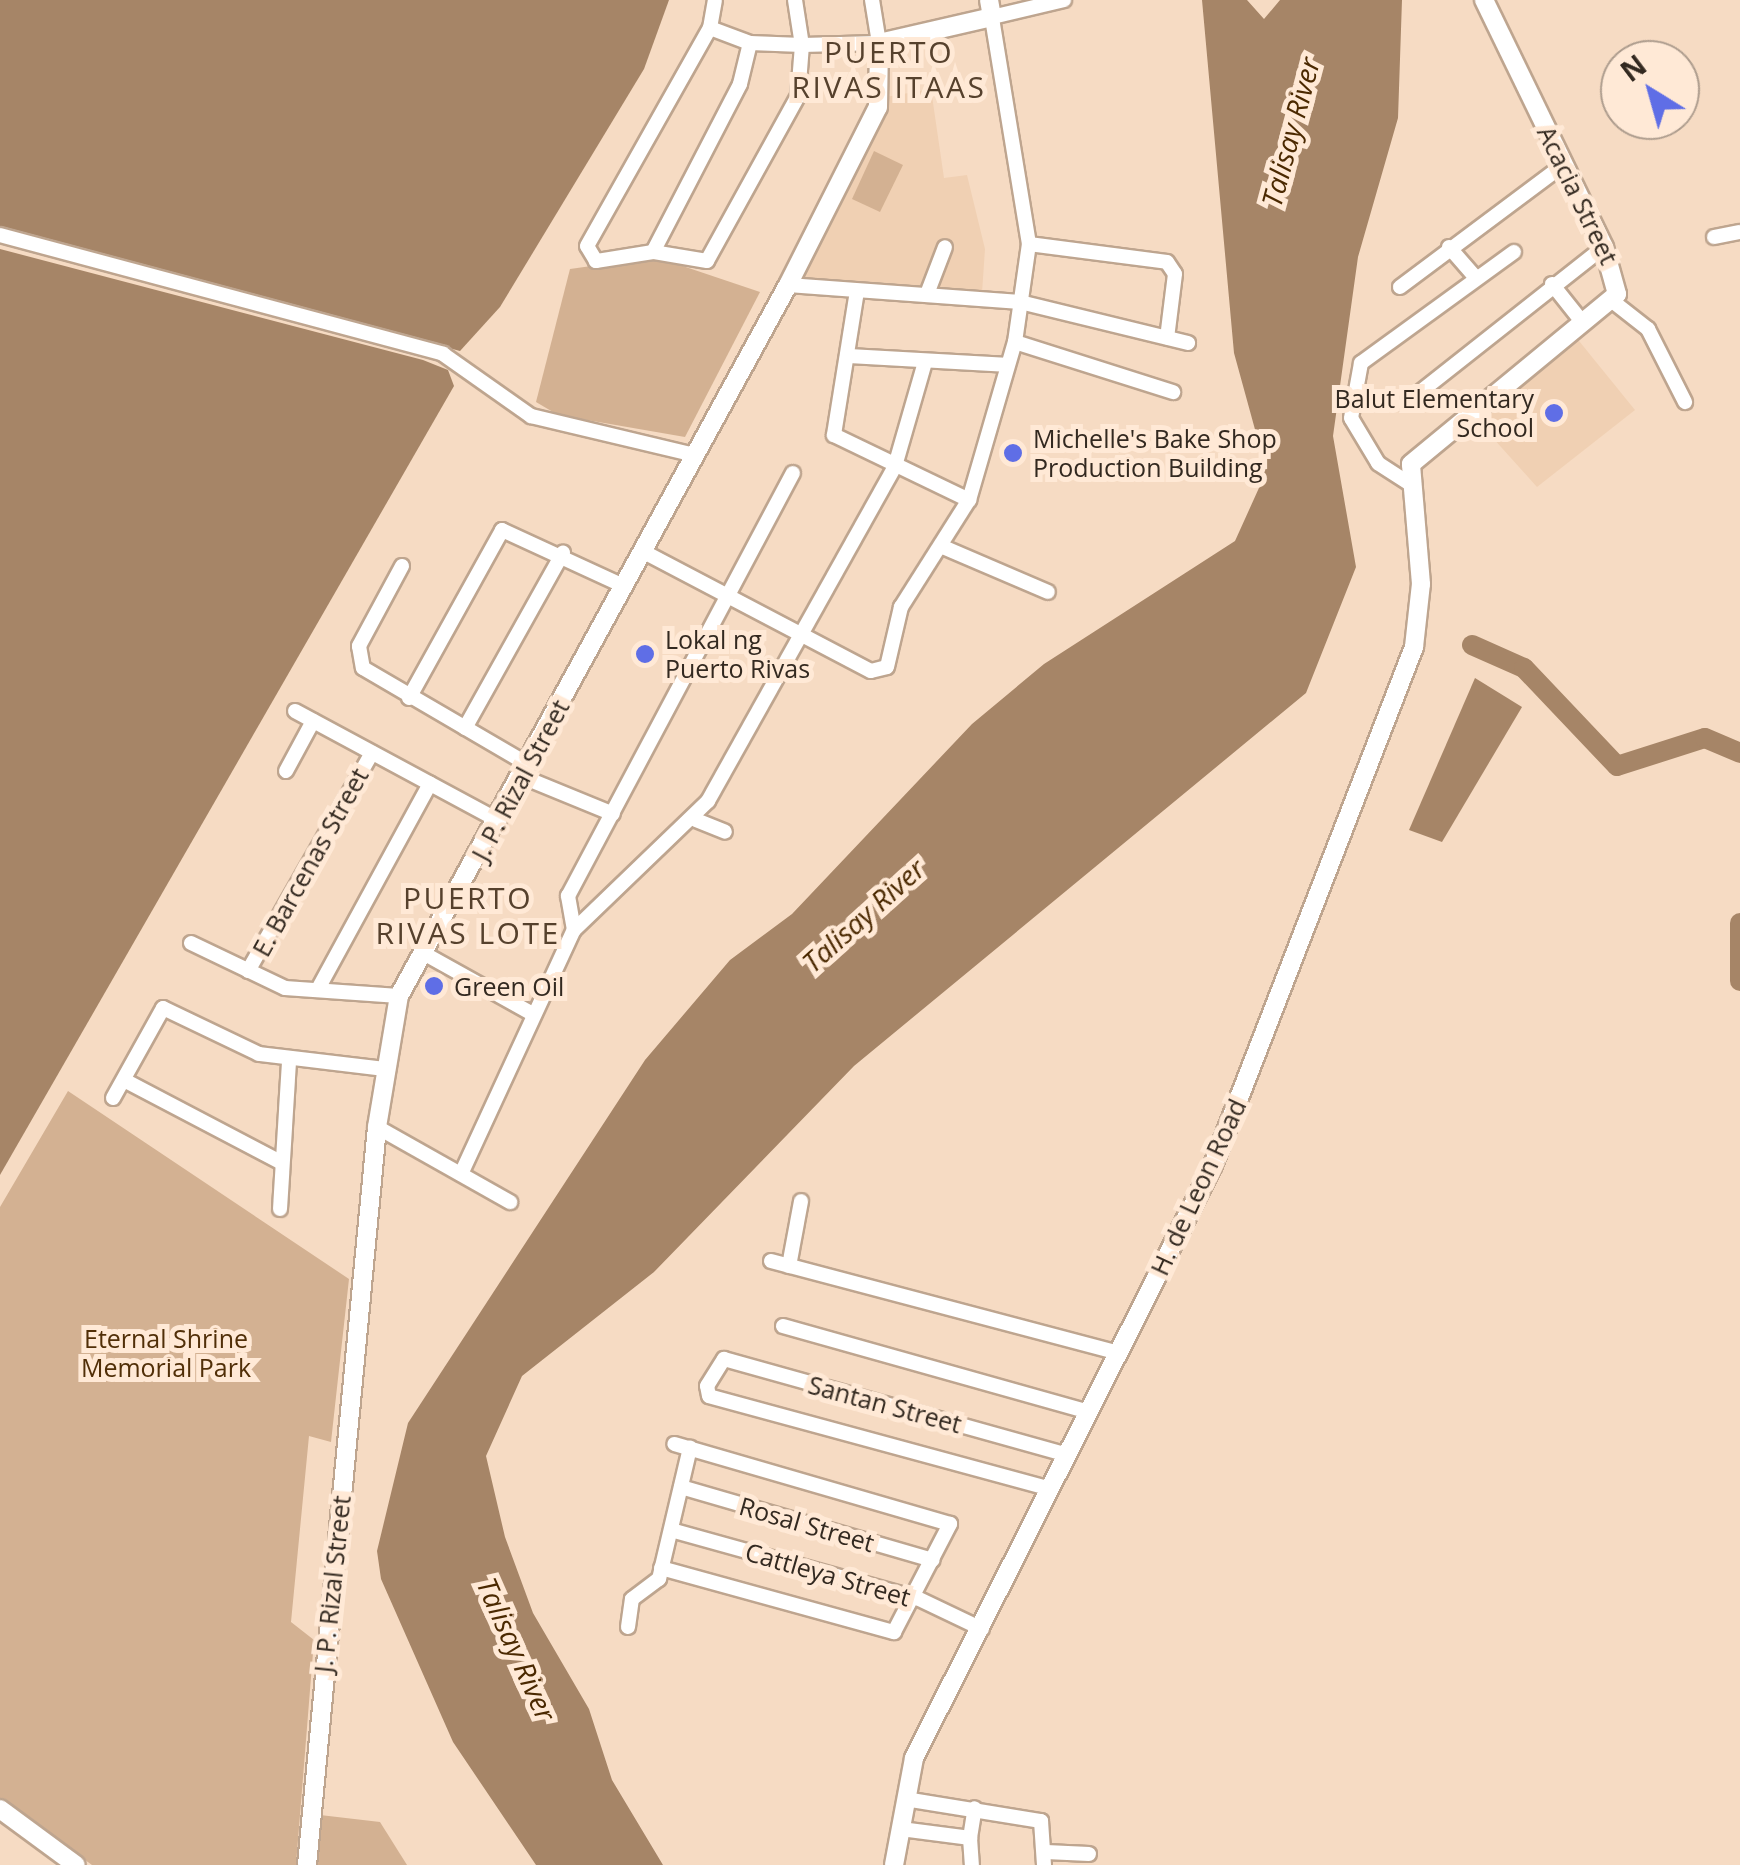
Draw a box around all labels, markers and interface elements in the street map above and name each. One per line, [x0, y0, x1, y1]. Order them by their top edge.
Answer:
district label: PUERTO RIVAS ITAAS [792, 34, 986, 104]
north arrow [1600, 40, 1700, 140]
text: N [1613, 46, 1654, 90]
water label: Talisay River [1254, 54, 1326, 210]
street label: Acacia Street [1532, 121, 1624, 269]
place label: Balut Elementary School [1335, 384, 1534, 443]
marker: Balut Elementary School [1543, 402, 1565, 424]
place label: Michelle's Bake Shop Production Building [1033, 424, 1277, 483]
marker: Michelle's Bake Shop Production Building [1002, 442, 1024, 464]
place label: Lokal ng Puerto Rivas [665, 625, 810, 684]
marker: Lokal ng Puerto Rivas [634, 643, 656, 665]
street label: J. P. Rizal Street [465, 694, 575, 866]
street label: E. Barcenas Street [246, 763, 374, 961]
water label: Talisay River [795, 851, 931, 979]
district label: PUERTO RIVAS LOTE [375, 880, 561, 950]
place label: Green Oil [454, 971, 564, 1001]
marker: Green Oil [423, 975, 445, 997]
street label: H. de Leon Road [1144, 1094, 1252, 1280]
park label: Eternal Shrine Memorial Park [81, 1324, 251, 1383]
street label: Santan Street [805, 1369, 965, 1439]
street label: Rosal Street [736, 1490, 878, 1558]
street label: J. P. Rizal Street [308, 1494, 356, 1674]
street label: Cattleya Street [742, 1536, 914, 1612]
water label: Talisay River [471, 1572, 563, 1726]

